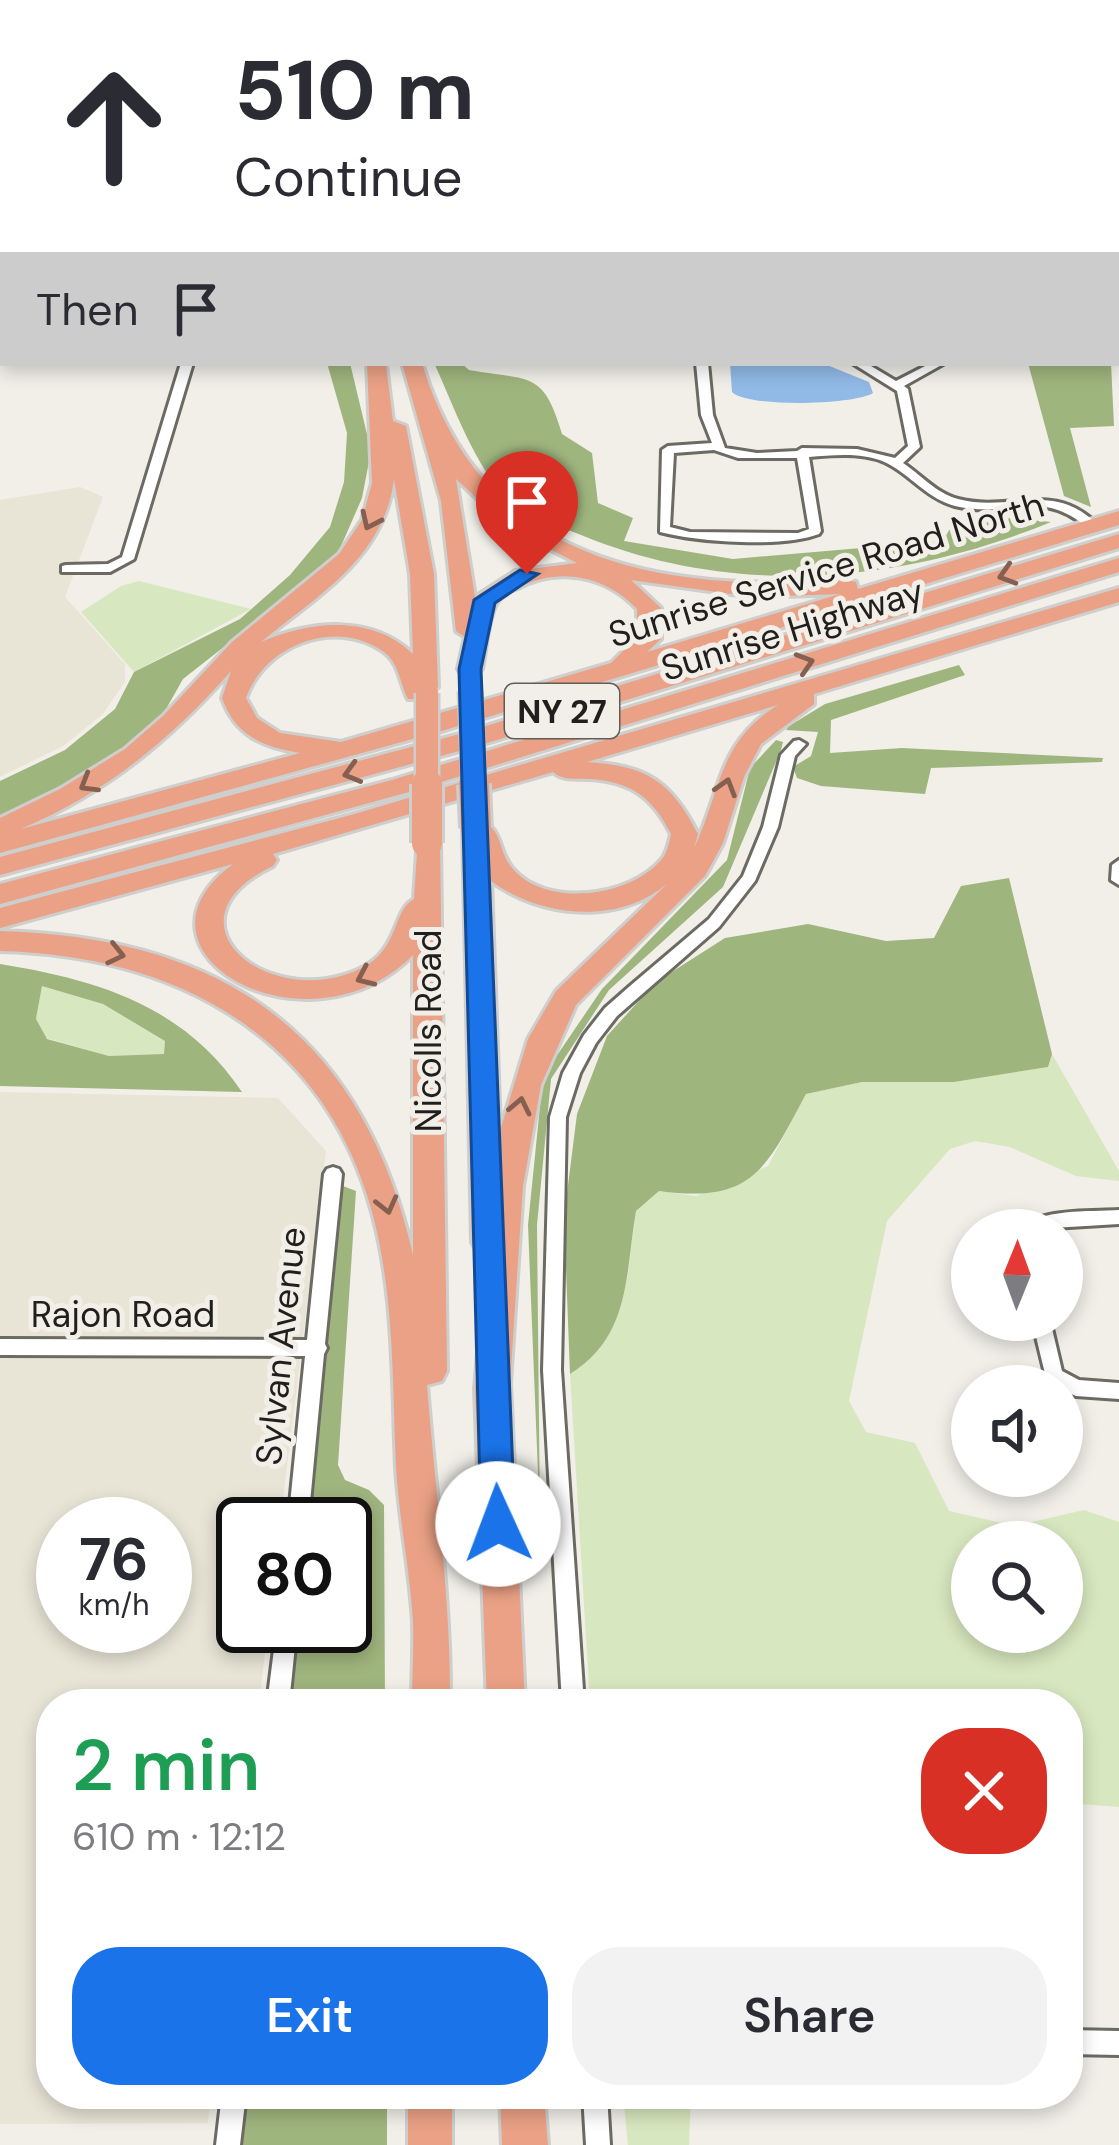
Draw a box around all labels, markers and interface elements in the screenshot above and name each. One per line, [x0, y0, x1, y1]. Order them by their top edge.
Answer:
text: 510 m [234, 36, 475, 145]
icon: ahead [36, 48, 192, 204]
text: Continue [234, 142, 462, 213]
icon: arrive [163, 276, 229, 342]
text: Then [36, 280, 139, 339]
pin [476, 451, 578, 574]
icon: arrive [494, 469, 560, 535]
street label: Sunrise Service Road North [603, 481, 1050, 658]
one-way arrow [361, 509, 384, 530]
one-way arrow [997, 561, 1018, 586]
street label: Sunrise Highway [655, 567, 929, 692]
one-way arrow [794, 652, 815, 677]
road number: NY 27 [505, 684, 619, 738]
one-way arrow [342, 759, 363, 784]
one-way arrow [79, 770, 101, 793]
one-way arrow [712, 777, 737, 798]
street label: Nicolls Road [405, 930, 452, 1132]
one-way arrow [105, 941, 125, 966]
one-way arrow [356, 963, 377, 987]
one-way arrow [506, 1096, 532, 1116]
one-way arrow [373, 1194, 398, 1214]
north arrow [951, 1209, 1083, 1341]
map controls [951, 1209, 1083, 1653]
street label: Sylvan Avenue [245, 1225, 316, 1467]
street label: Rajon Road [31, 1291, 215, 1338]
button: sound [951, 1365, 1083, 1497]
position arrow [435, 1461, 561, 1587]
speed limit sign: 80 [216, 1497, 372, 1653]
text: 76 [79, 1520, 149, 1599]
button: search [951, 1521, 1083, 1653]
text: km/h [79, 1585, 149, 1624]
text: 2 min [72, 1719, 260, 1812]
button: close [921, 1728, 1047, 1854]
text: 610 m · 12:12 [72, 1811, 286, 1862]
button: Exit [72, 1947, 548, 2085]
button: Share [572, 1947, 1047, 2085]

